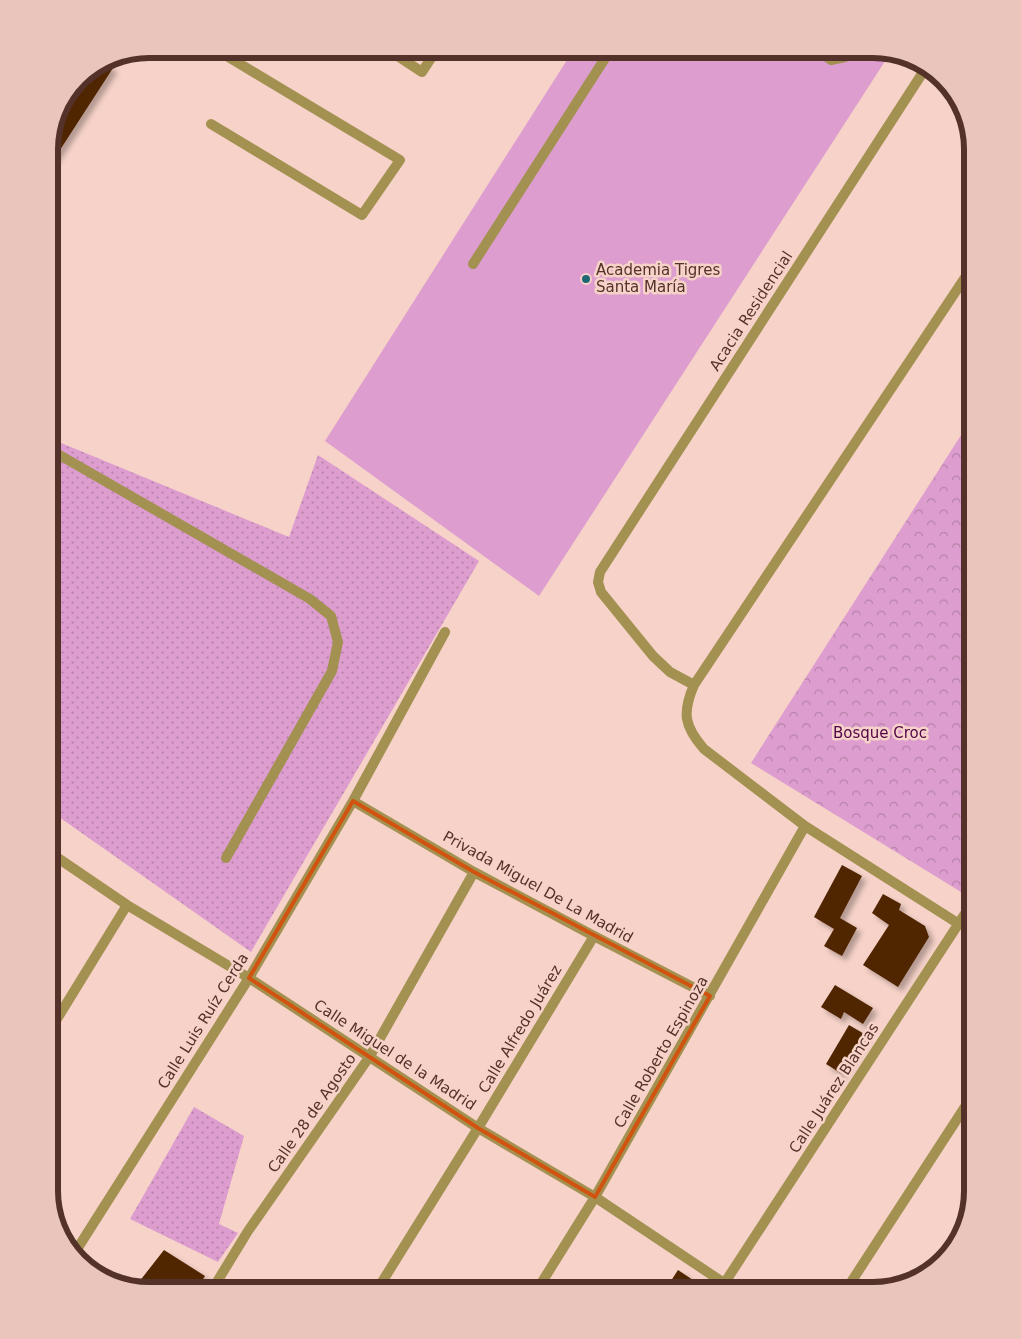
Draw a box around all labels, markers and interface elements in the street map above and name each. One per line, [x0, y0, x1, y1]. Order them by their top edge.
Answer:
street label: Acacia Residencial [706, 248, 796, 374]
place label: Academia Tigres Santa María [596, 261, 720, 296]
marker: Academia Tigres Santa María [580, 273, 592, 285]
park label: Bosque Croc [833, 724, 927, 742]
street label: Privada Miguel De La Madrid [440, 827, 636, 947]
street label: Calle Luis Ruíz Cerda [154, 950, 252, 1092]
street label: Calle Alfredo Juárez [475, 962, 565, 1096]
street label: Calle Roberto Espinoza [610, 973, 712, 1131]
street label: Calle Miguel de la Madrid [311, 996, 479, 1114]
street label: Calle Juárez Blancas [785, 1020, 883, 1156]
street label: Calle 28 de Agosto [264, 1050, 360, 1176]

